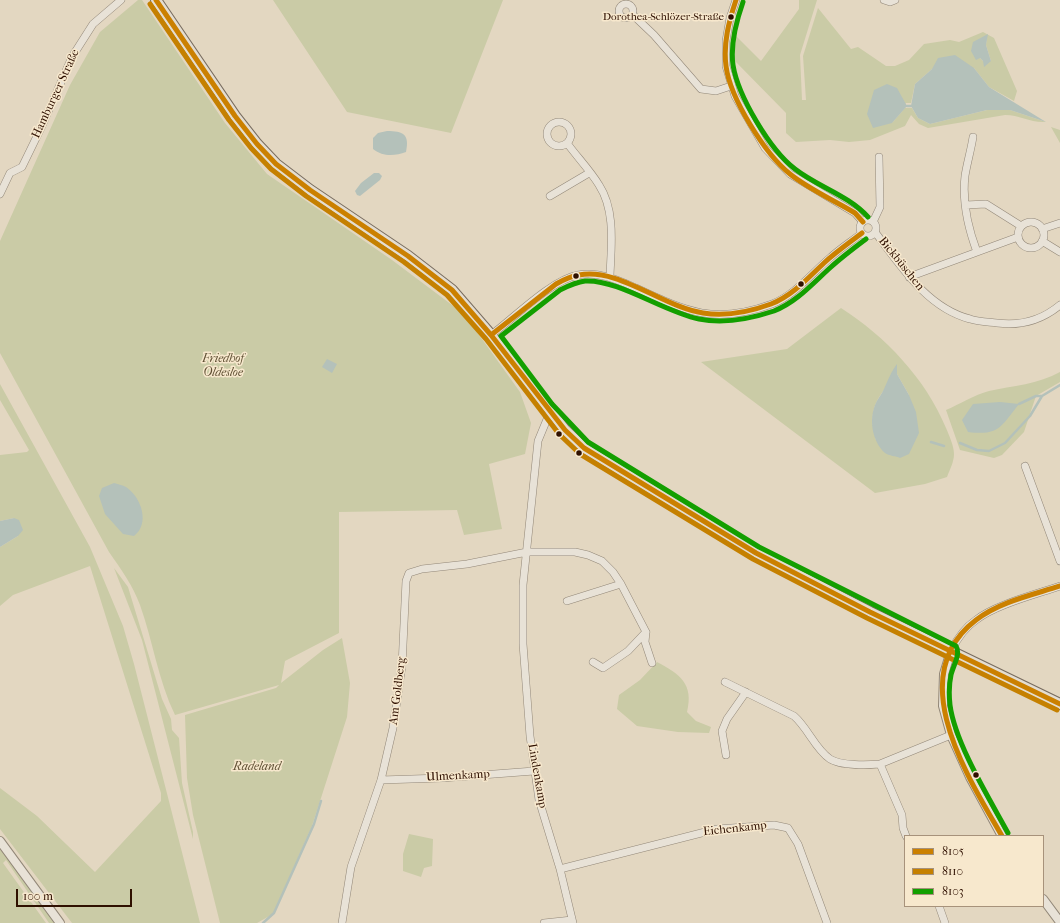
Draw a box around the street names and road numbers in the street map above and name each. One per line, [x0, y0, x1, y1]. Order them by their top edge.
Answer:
street label: Hamburger Straße [29, 47, 83, 141]
street label: Bickbüschen [875, 234, 927, 294]
street label: Am Goldberg [387, 656, 409, 726]
street label: Lindenkamp [524, 743, 550, 809]
street label: Ulmenkamp [426, 767, 490, 785]
street label: Eichenkamp [703, 819, 767, 839]

